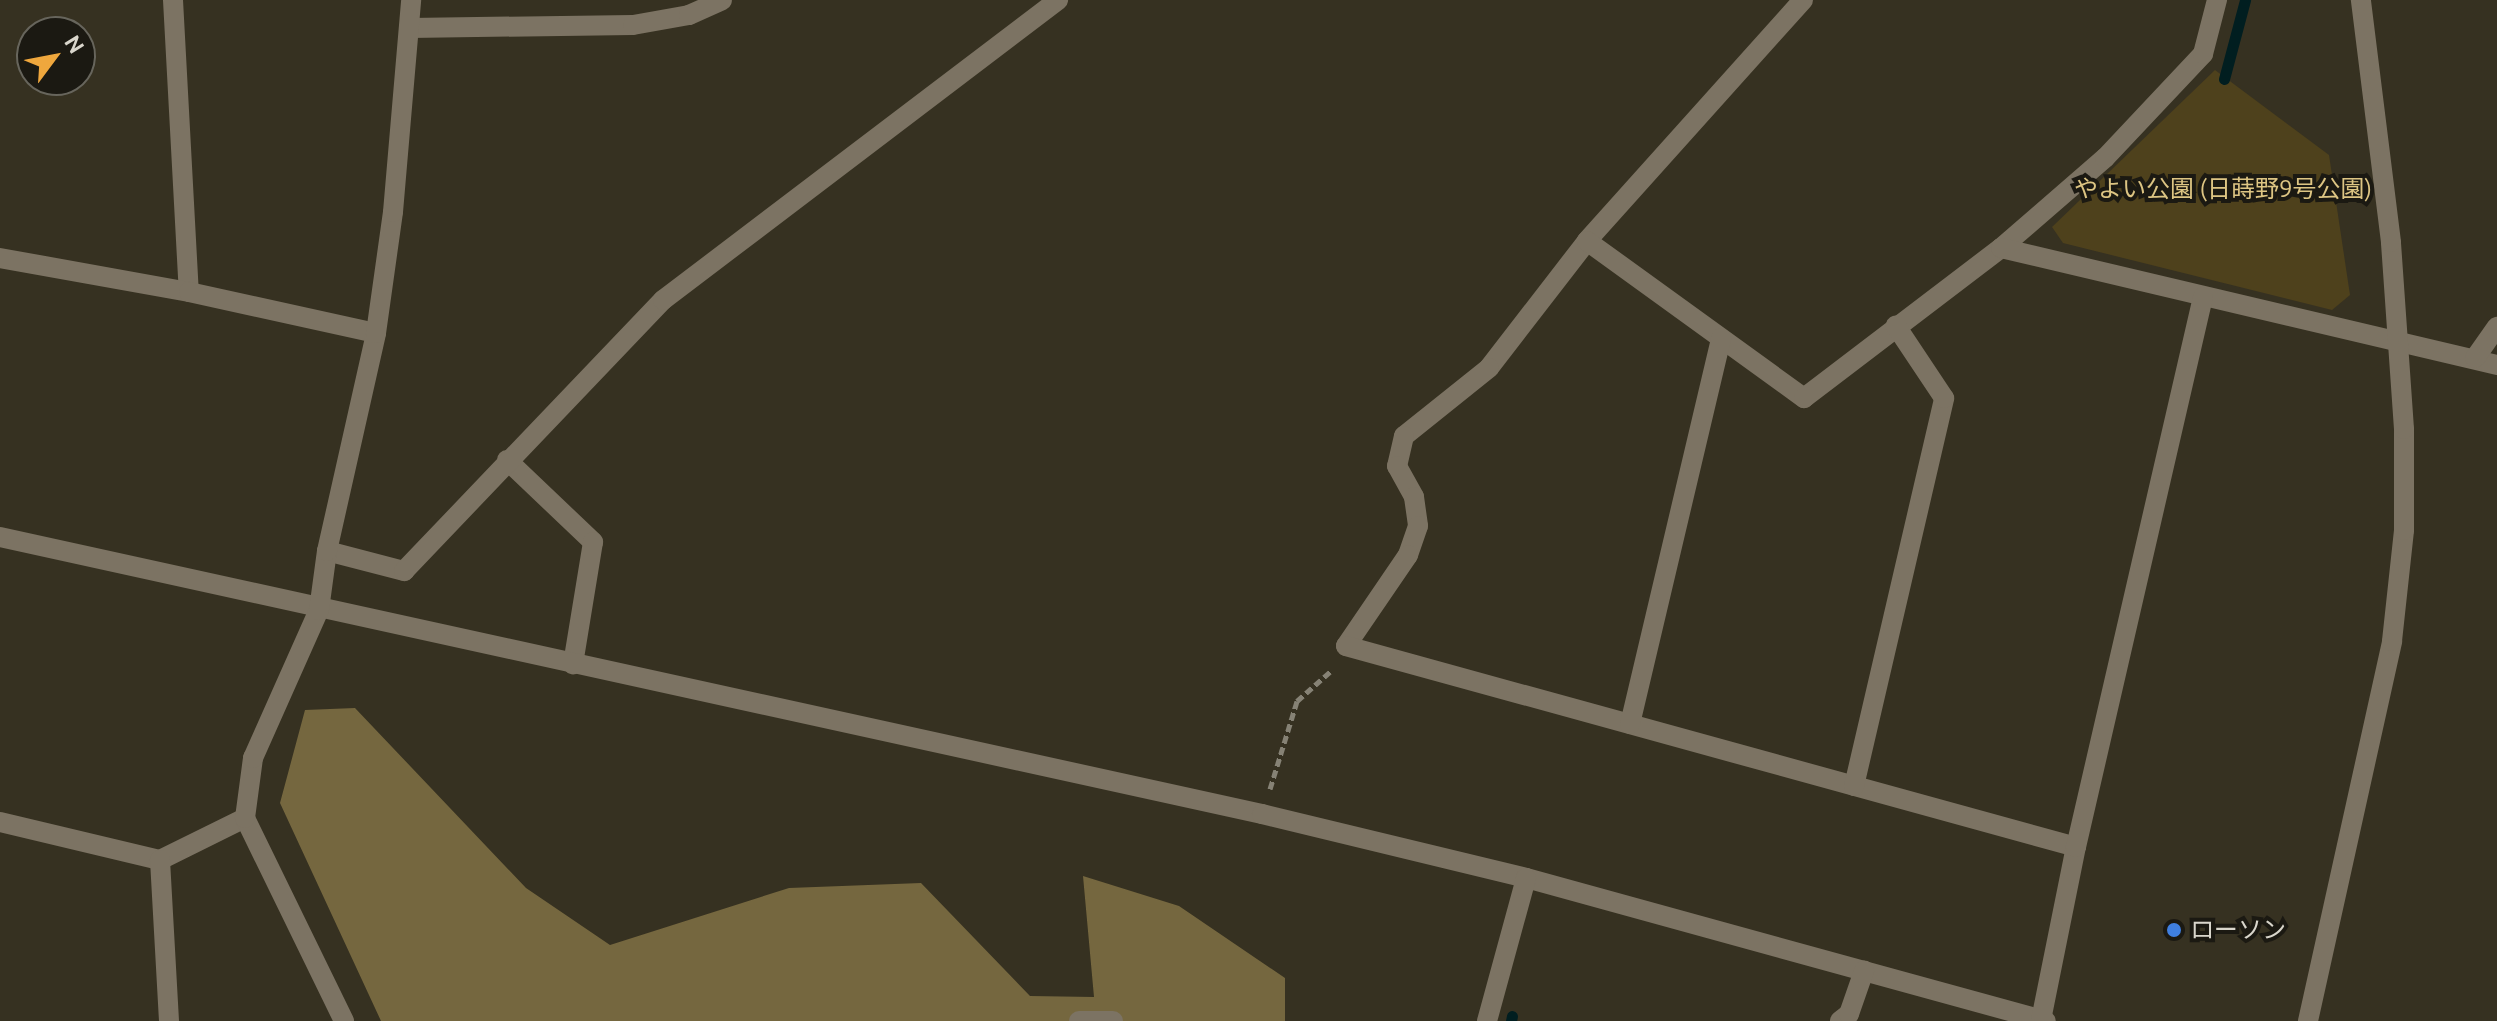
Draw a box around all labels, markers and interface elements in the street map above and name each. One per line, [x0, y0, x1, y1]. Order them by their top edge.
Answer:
north arrow [16, 16, 96, 96]
text: N [60, 30, 90, 58]
park label: やよい公園 (日蒔野9号公園) [2074, 175, 2372, 203]
place label: ローソン [2190, 916, 2286, 944]
marker: ローソン [2165, 921, 2183, 939]

